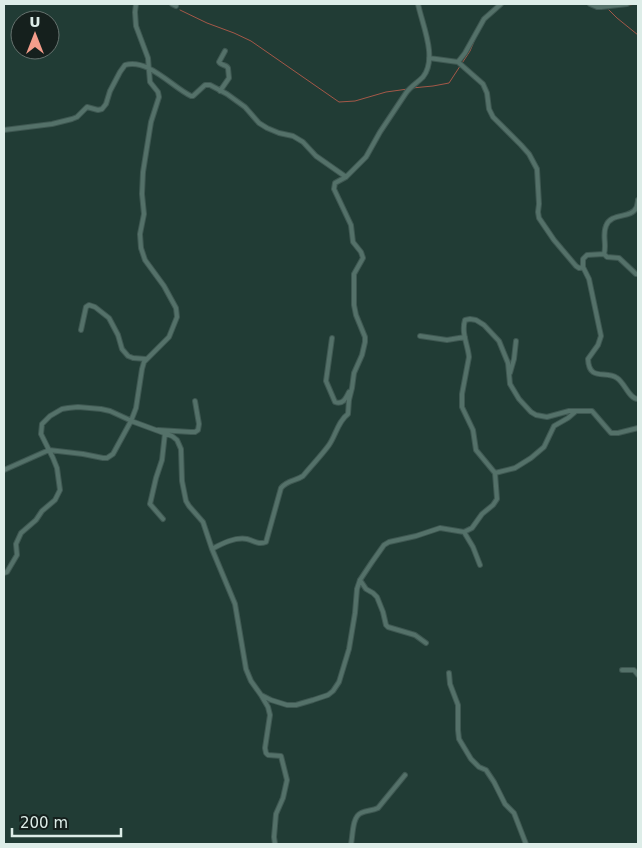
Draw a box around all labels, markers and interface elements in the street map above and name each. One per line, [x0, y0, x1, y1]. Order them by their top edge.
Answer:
north arrow [10, 10, 60, 60]
text: U [29, 14, 41, 30]
scale bar [12, 806, 121, 838]
text: 200 m [20, 814, 68, 832]

